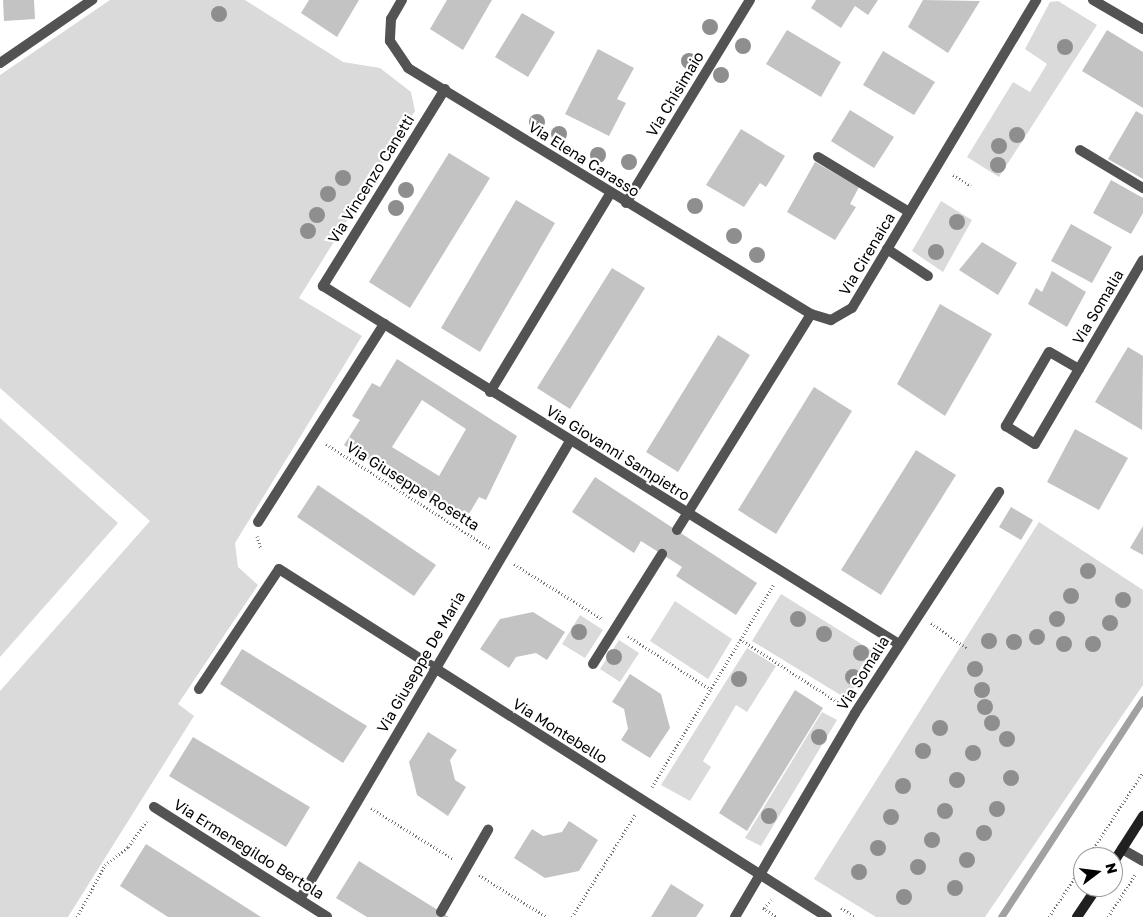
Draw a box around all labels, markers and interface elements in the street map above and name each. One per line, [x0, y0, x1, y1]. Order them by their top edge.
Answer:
street label: Via Chisimaio [642, 48, 708, 140]
street label: Via Vincenzo Canetti [324, 111, 418, 247]
street label: Via Elena Carasso [525, 117, 643, 201]
street label: Via Cirenaica [835, 209, 899, 299]
street label: Via Somalia [1069, 266, 1127, 348]
street label: Via Giovanni Sampietro [543, 401, 693, 505]
street label: Via Giuseppe Rosetta [343, 438, 483, 534]
street label: Via Giuseppe De Maria [373, 588, 469, 736]
street label: Via Somalia [833, 633, 893, 713]
street label: Via Montebello [509, 695, 611, 767]
street label: Via Ermenegildo Bertola [170, 795, 328, 903]
north arrow [1073, 847, 1123, 897]
text: N [1102, 861, 1122, 876]

